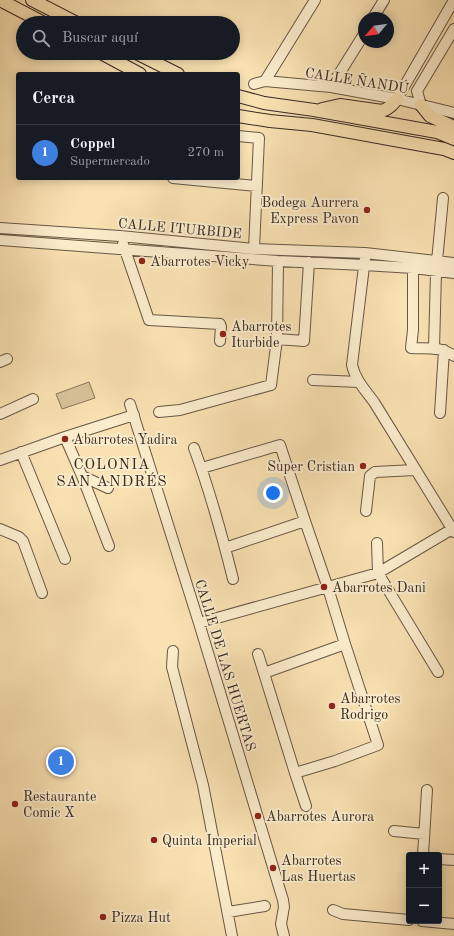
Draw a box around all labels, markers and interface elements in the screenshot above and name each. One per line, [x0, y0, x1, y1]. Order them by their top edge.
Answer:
north arrow [358, 12, 394, 48]
search box [16, 16, 240, 60]
icon: search [30, 27, 52, 49]
text: Buscar aquí [62, 31, 138, 46]
street label: CALLE ÑANDÚ [304, 62, 410, 96]
text: Cerca [32, 90, 75, 107]
text: Coppel [70, 137, 115, 152]
text: 1 [41, 146, 49, 159]
text: 270 m [187, 146, 224, 159]
text: Supermercado [70, 155, 150, 168]
place label: Bodega Aurrera Express Pavon [262, 196, 359, 226]
marker: Bodega Aurrera Express Pavon [362, 205, 372, 215]
street label: CALLE ITURBIDE [118, 217, 242, 241]
place label: Abarrotes Vicky [150, 255, 250, 269]
marker: Abarrotes Vicky [137, 256, 147, 266]
place label: Abarrotes Iturbide [231, 320, 292, 350]
marker: Abarrotes Iturbide [218, 329, 228, 339]
place label: Abarrotes Yadira [73, 433, 178, 447]
marker: Abarrotes Yadira [60, 434, 70, 444]
district label: COLONIA SAN ANDRÉS [56, 458, 168, 490]
place label: Super Cristian [267, 460, 355, 474]
marker: Super Cristian [358, 461, 368, 471]
your location [263, 483, 283, 503]
street label: CALLE DE LAS HUERTAS [192, 578, 258, 753]
place label: Abarrotes Dani [332, 581, 426, 595]
marker: Abarrotes Dani [319, 582, 329, 592]
place label: Abarrotes Rodrigo [340, 692, 401, 722]
marker: Abarrotes Rodrigo [327, 701, 337, 711]
pin: 1 [48, 747, 74, 777]
place label: Restaurante Comic X [23, 790, 96, 820]
marker: Restaurante Comic X [10, 799, 20, 809]
place label: Abarrotes Aurora [266, 810, 374, 824]
marker: Abarrotes Aurora [253, 811, 263, 821]
place label: Quinta Imperial [162, 834, 257, 848]
marker: Quinta Imperial [149, 835, 159, 845]
map controls [406, 852, 442, 924]
button: + [406, 852, 442, 888]
place label: Abarrotes Las Huertas [281, 854, 356, 884]
marker: Abarrotes Las Huertas [268, 863, 278, 873]
button: − [406, 888, 442, 924]
place label: Pizza Hut [111, 911, 171, 925]
marker: Pizza Hut [98, 912, 108, 922]

